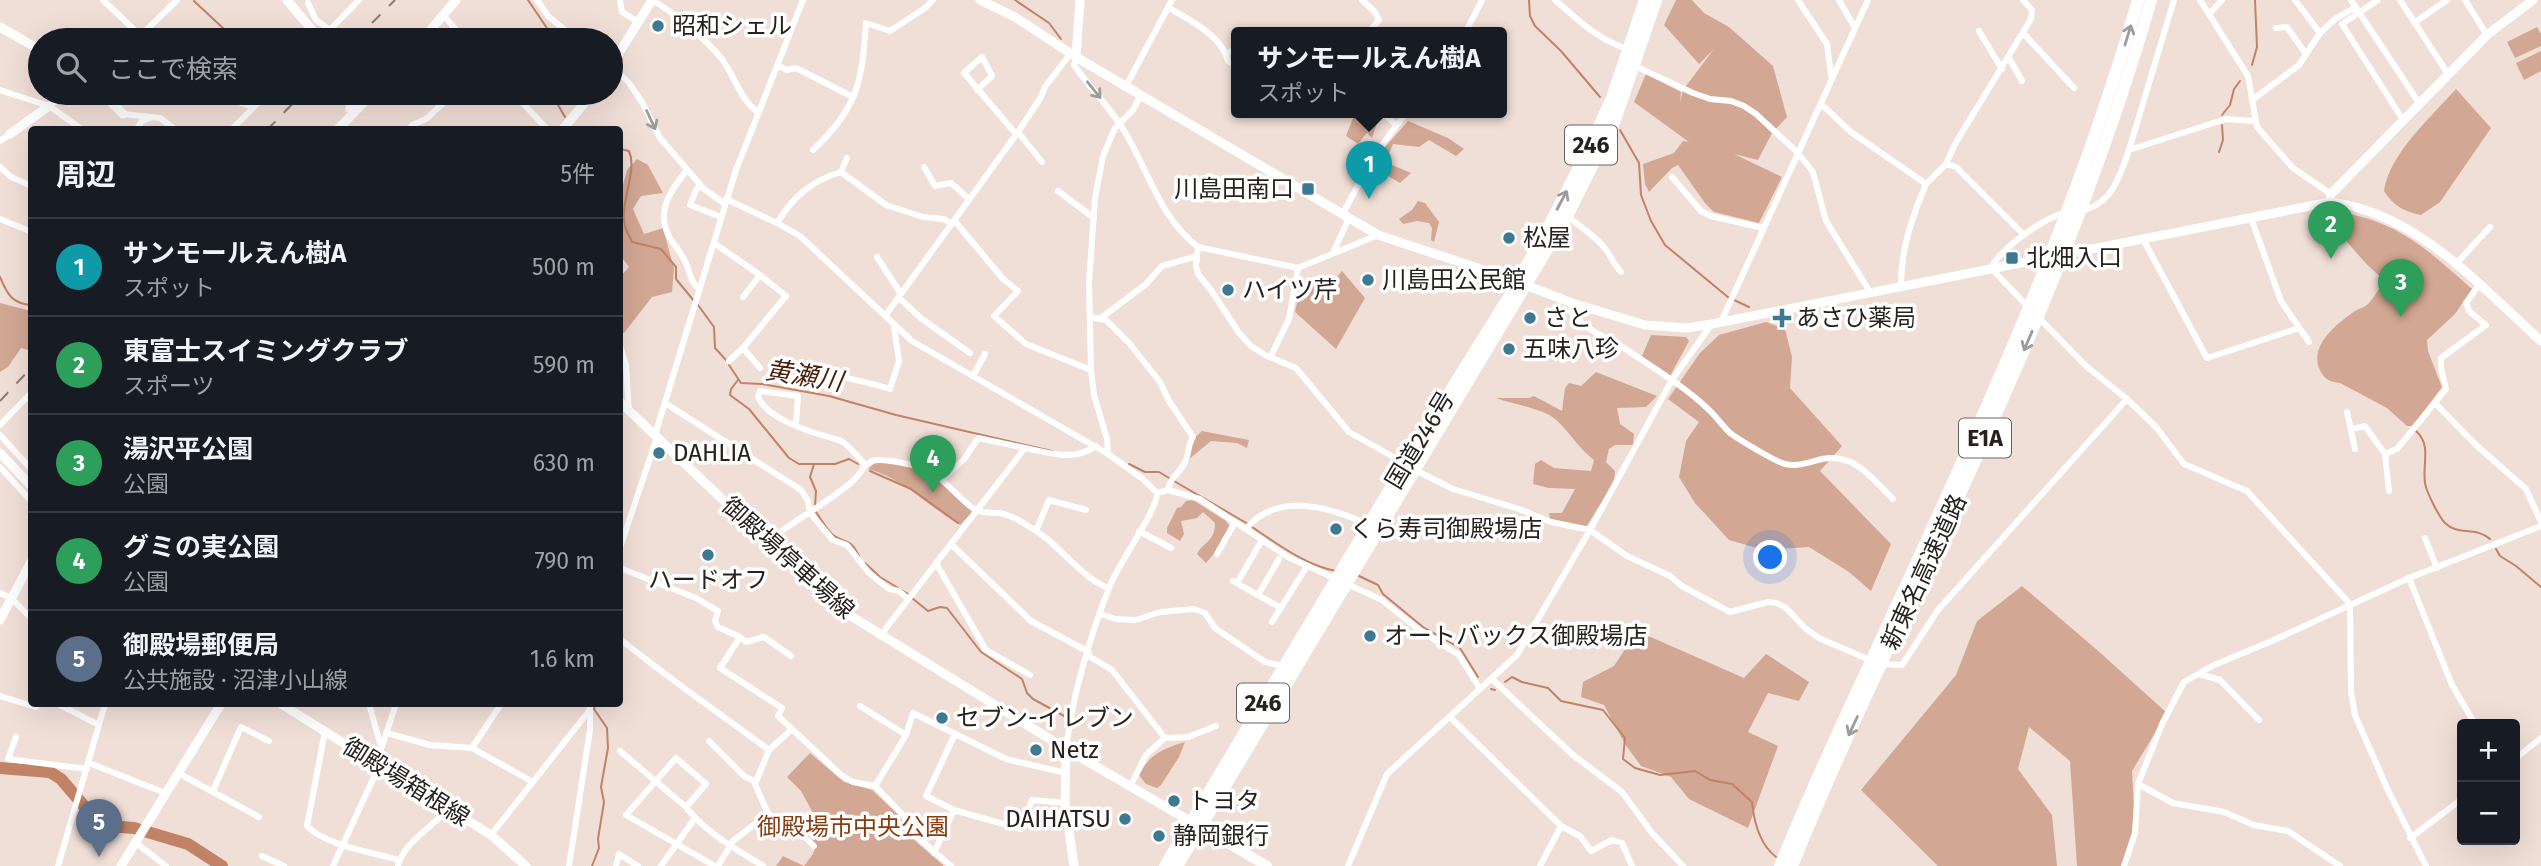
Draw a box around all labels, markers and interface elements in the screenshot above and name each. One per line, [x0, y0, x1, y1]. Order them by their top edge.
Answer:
place label: 昭和シェル [672, 12, 792, 40]
marker: 昭和シェル [650, 18, 666, 34]
one-way arrow [2122, 24, 2135, 46]
popup [1231, 27, 1507, 118]
search box [28, 28, 623, 105]
text: サンモールえん樹A [1257, 43, 1481, 74]
icon: search [52, 48, 90, 86]
text: ここで検索 [108, 54, 238, 85]
text: スポット [1257, 79, 1349, 107]
one-way arrow [1086, 81, 1101, 99]
one-way arrow [645, 109, 658, 130]
road number: 246 [1565, 126, 1617, 164]
pin: 1 [1346, 141, 1392, 199]
text: 周辺 [56, 157, 116, 193]
text: 5件 [560, 160, 595, 188]
place label: 川島田南口 [1174, 175, 1294, 203]
marker: 川島田南口 [1300, 181, 1316, 197]
one-way arrow [1556, 190, 1569, 211]
pin: 2 [2308, 201, 2354, 259]
place label: 松屋 [1523, 224, 1571, 252]
marker: 松屋 [1501, 230, 1517, 246]
text: サンモールえん樹A [123, 238, 346, 269]
place label: 北畑入口 [2026, 244, 2122, 272]
marker: 北畑入口 [2004, 250, 2020, 266]
text: 1 [74, 253, 84, 281]
text: 500 m [532, 253, 595, 281]
pin: 3 [2378, 259, 2424, 317]
place label: 川島田公民館 [1382, 266, 1526, 294]
marker: 川島田公民館 [1360, 272, 1376, 288]
text: スポット [123, 274, 215, 302]
place label: ハイツ芹 [1242, 276, 1338, 304]
marker: ハイツ芹 [1220, 282, 1236, 298]
place label: さと [1544, 304, 1592, 332]
place label: あさひ薬局 [1796, 304, 1916, 332]
marker: さと [1522, 310, 1538, 326]
marker: あさひ薬局 [1774, 310, 1790, 326]
one-way arrow [2021, 329, 2034, 351]
place label: 五味八珍 [1523, 335, 1619, 363]
text: 東富士スイミングクラブ [123, 336, 408, 367]
marker: 五味八珍 [1501, 341, 1517, 357]
text: 2 [73, 351, 85, 379]
text: 590 m [533, 351, 595, 379]
water label: 黄瀬川 [763, 355, 848, 398]
text: スポーツ [123, 372, 215, 400]
street label: 国道246号 [1380, 386, 1460, 494]
road number: E1A [1959, 418, 2011, 458]
text: 湯沢平公園 [123, 434, 253, 465]
pin: 4 [910, 435, 956, 493]
place label: DAHLIA [673, 439, 751, 467]
marker: DAHLIA [651, 445, 667, 461]
text: 3 [73, 449, 85, 477]
text: 630 m [533, 449, 595, 477]
text: 公園 [123, 470, 169, 498]
street label: 新東名高速道路 [1876, 490, 1972, 654]
street label: 御殿場停車場線 [716, 491, 860, 625]
place label: くら寿司御殿場店 [1350, 515, 1542, 543]
marker: くら寿司御殿場店 [1328, 521, 1344, 537]
text: グミの実公園 [123, 532, 279, 563]
your location [1753, 540, 1787, 574]
text: 4 [73, 547, 86, 575]
text: 790 m [534, 547, 595, 575]
marker: ハードオフ [700, 547, 716, 563]
place label: ハードオフ [648, 566, 768, 594]
text: 公園 [123, 568, 169, 596]
place label: オートバックス御殿場店 [1384, 622, 1647, 650]
marker: オートバックス御殿場店 [1362, 628, 1378, 644]
text: 御殿場郵便局 [123, 630, 279, 661]
text: 5 [73, 645, 85, 673]
text: 1.6 km [530, 645, 595, 673]
text: 公共施設 · 沼津小山線 [123, 666, 348, 694]
road number: 246 [1237, 684, 1289, 722]
place label: セブン-イレブン [956, 704, 1134, 732]
marker: セブン-イレブン [934, 710, 950, 726]
one-way arrow [1846, 715, 1859, 736]
map controls [2457, 719, 2520, 845]
button: + [2457, 719, 2520, 782]
street label: 御殿場箱根線 [338, 732, 474, 832]
place label: Netz [1050, 736, 1099, 764]
marker: Netz [1028, 742, 1044, 758]
button: − [2457, 782, 2520, 845]
place label: トヨタ [1188, 787, 1260, 815]
marker: トヨタ [1166, 793, 1182, 809]
pin: 5 [76, 799, 122, 857]
place label: DAIHATSU [1005, 805, 1111, 833]
marker: DAIHATSU [1117, 811, 1133, 827]
park label: 御殿場市中央公園 [757, 813, 949, 841]
place label: 静岡銀行 [1173, 822, 1269, 850]
marker: 静岡銀行 [1151, 828, 1167, 844]

